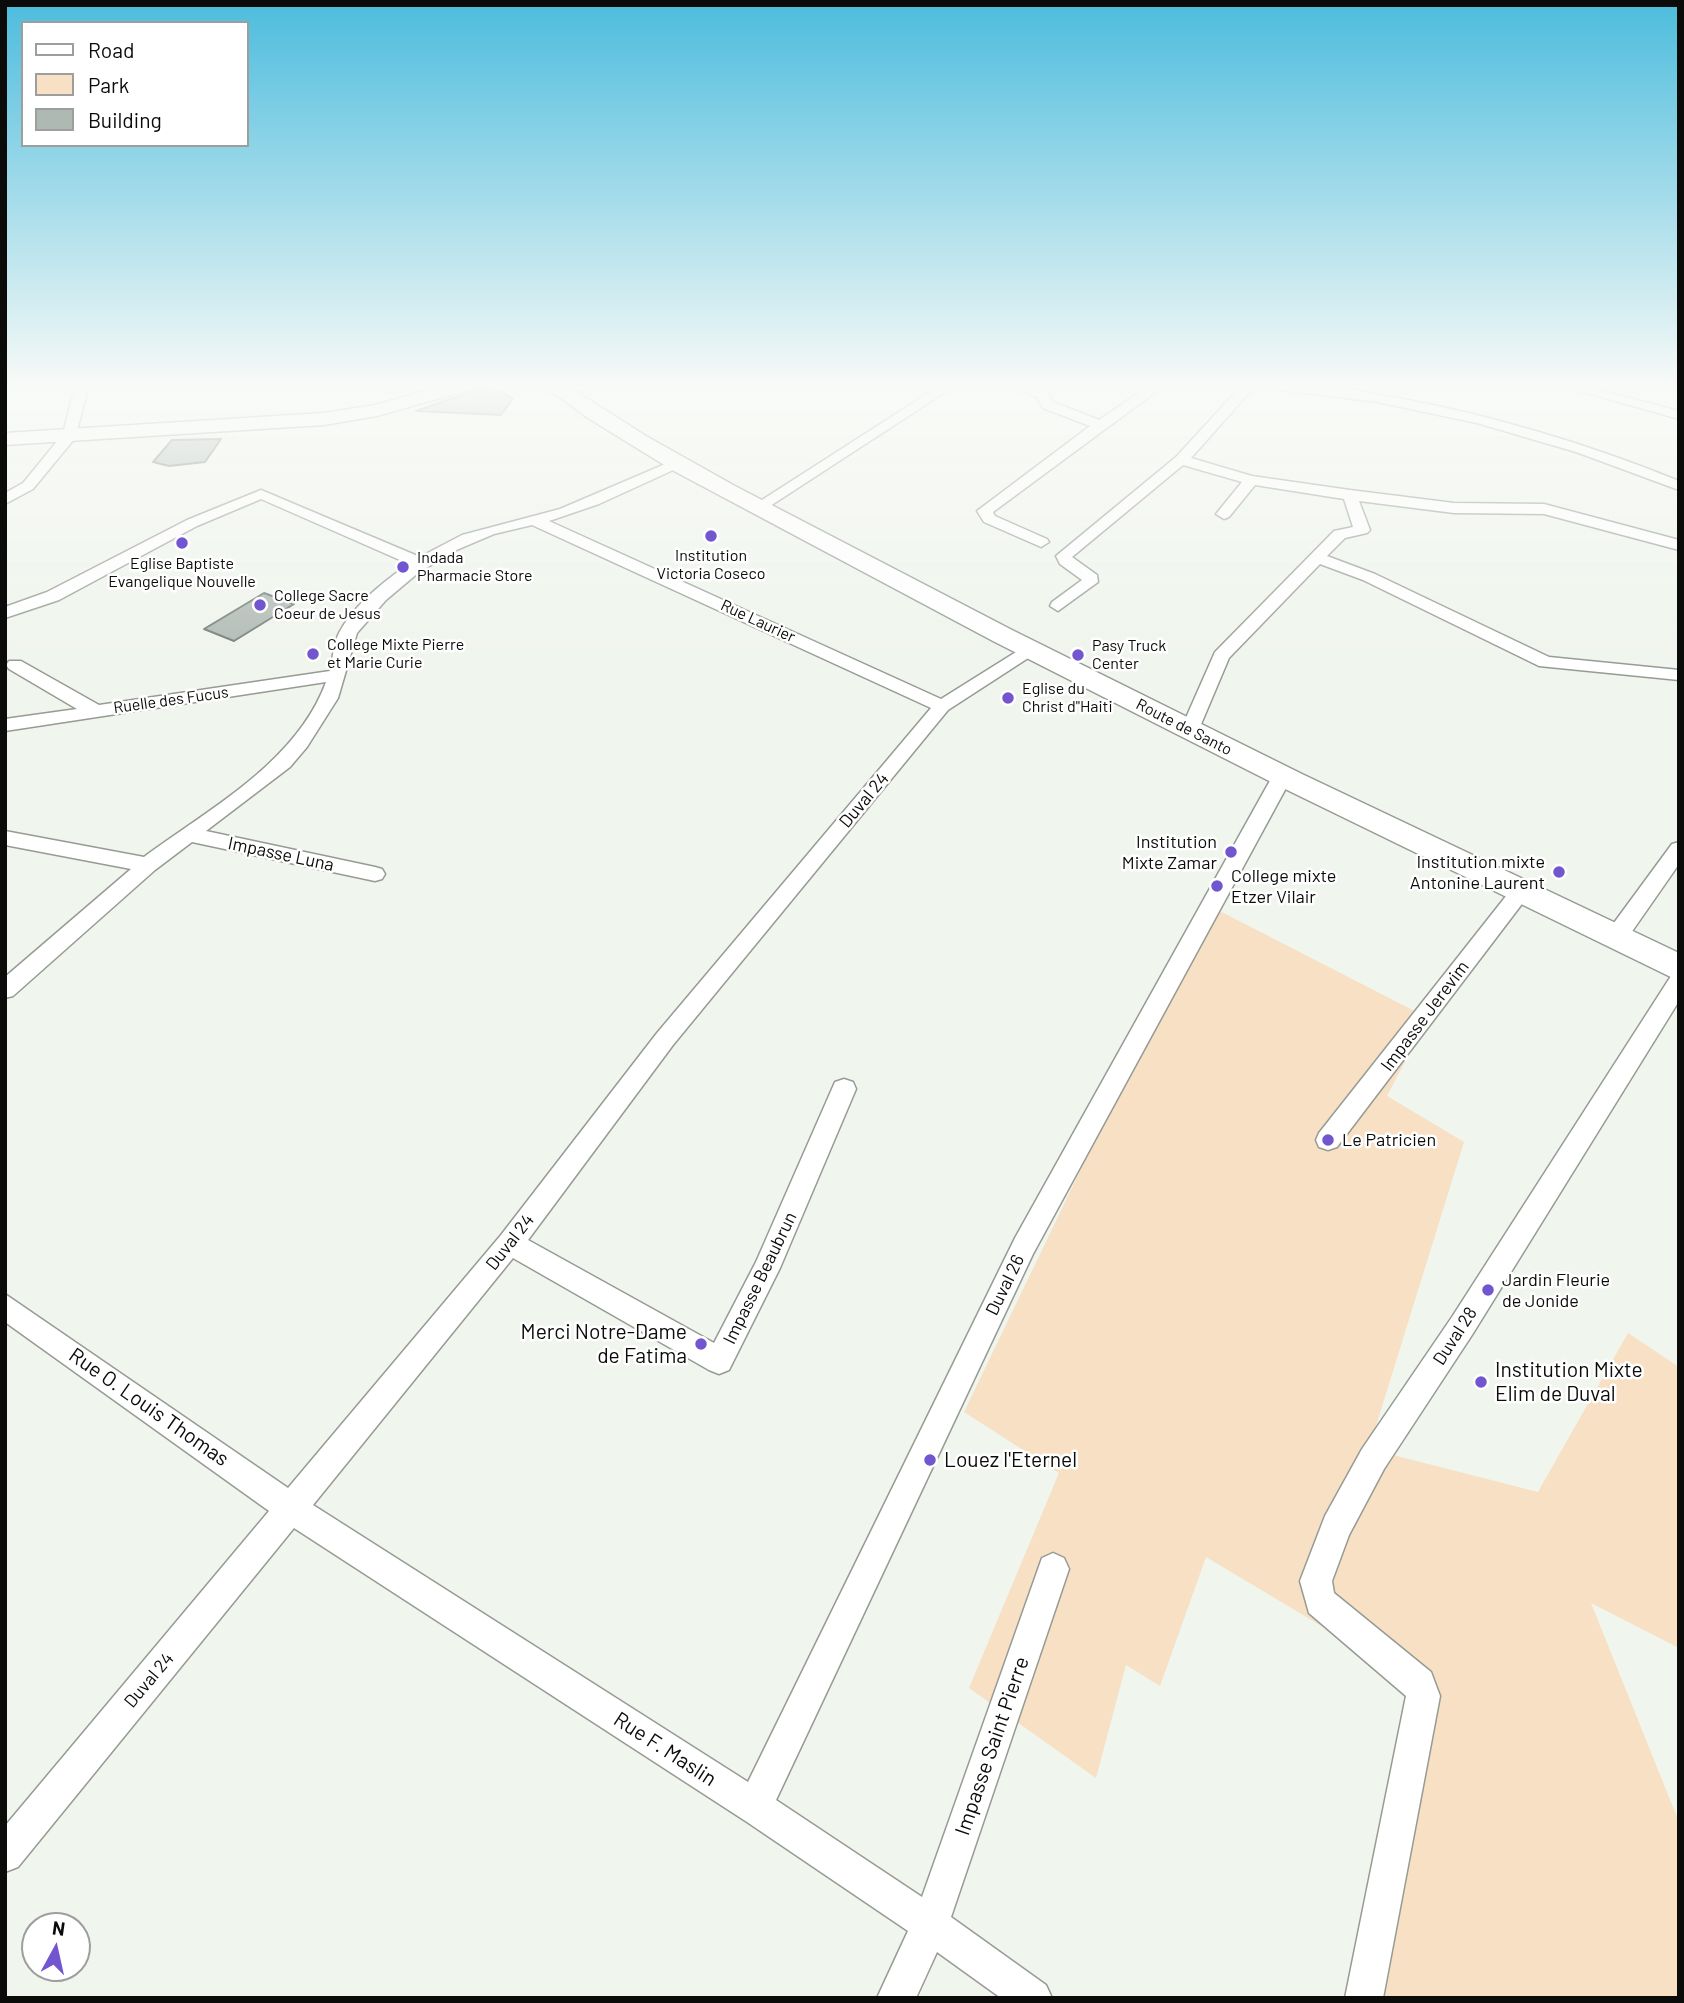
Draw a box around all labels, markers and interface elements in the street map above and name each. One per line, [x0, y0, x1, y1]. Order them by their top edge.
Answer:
legend [21, 21, 248, 147]
text: Road [88, 37, 134, 62]
text: Park [88, 72, 129, 97]
text: Building [88, 107, 162, 132]
marker: Institution Victoria Coseco [703, 528, 719, 544]
marker: Eglise Baptiste Evangelique Nouvelle [174, 535, 190, 551]
place label: Institution Victoria Coseco [656, 546, 766, 584]
place label: Indada Pharmacie Store [417, 548, 533, 586]
place label: Eglise Baptiste Evangelique Nouvelle [108, 554, 256, 592]
marker: Indada Pharmacie Store [395, 559, 411, 575]
place label: College Sacre Coeur de Jesus [274, 586, 381, 624]
street label: Rue Laurier [718, 595, 798, 647]
marker: College Sacre Coeur de Jesus [252, 597, 268, 613]
place label: College Mixte Pierre et Marie Curie [327, 635, 464, 673]
place label: Pasy Truck Center [1092, 636, 1166, 674]
marker: College Mixte Pierre et Marie Curie [305, 646, 321, 662]
marker: Pasy Truck Center [1070, 647, 1086, 663]
place label: Eglise du Christ d"Haiti [1022, 679, 1113, 717]
street label: Ruelle des Fucus [112, 682, 230, 718]
marker: Eglise du Christ d"Haiti [1000, 690, 1016, 706]
street label: Route de Santo [1133, 695, 1235, 759]
street label: Duval 24 [835, 768, 893, 832]
place label: Institution Mixte Zamar [1122, 831, 1217, 874]
street label: Impasse Luna [226, 832, 336, 876]
marker: Institution Mixte Zamar [1223, 844, 1239, 860]
place label: Institution mixte Antonine Laurent [1410, 851, 1545, 894]
marker: Institution mixte Antonine Laurent [1551, 864, 1567, 880]
place label: College mixte Etzer Vilair [1231, 865, 1336, 908]
marker: College mixte Etzer Vilair [1209, 878, 1225, 894]
street label: Impasse Jerevim [1376, 956, 1474, 1076]
place label: Le Patricien [1342, 1129, 1436, 1151]
marker: Le Patricien [1320, 1132, 1336, 1148]
street label: Impasse Beaubrun [719, 1208, 801, 1348]
street label: Duval 24 [481, 1210, 539, 1274]
street label: Duval 26 [981, 1251, 1029, 1319]
place label: Jardin Fleurie de Jonide [1502, 1269, 1610, 1312]
marker: Jardin Fleurie de Jonide [1480, 1282, 1496, 1298]
street label: Duval 28 [1428, 1303, 1482, 1369]
place label: Merci Notre-Dame de Fatima [521, 1319, 687, 1369]
marker: Merci Notre-Dame de Fatima [693, 1336, 709, 1352]
street label: Rue O. Louis Thomas [64, 1342, 234, 1472]
place label: Institution Mixte Elim de Duval [1495, 1357, 1643, 1407]
marker: Institution Mixte Elim de Duval [1473, 1374, 1489, 1390]
place label: Louez l'Eternel [944, 1447, 1077, 1473]
marker: Louez l'Eternel [922, 1452, 938, 1468]
street label: Duval 24 [120, 1648, 178, 1712]
street label: Impasse Saint Pierre [950, 1653, 1034, 1839]
street label: Rue F. Maslin [609, 1706, 721, 1792]
north arrow [21, 1912, 91, 1982]
text: N [51, 1915, 67, 1940]

